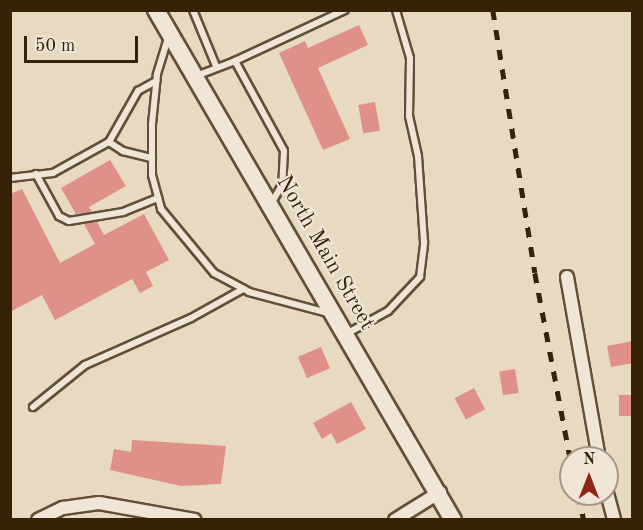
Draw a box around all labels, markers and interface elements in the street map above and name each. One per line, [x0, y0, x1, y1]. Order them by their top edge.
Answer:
scale bar [27, 24, 141, 62]
text: 50 m [35, 37, 75, 55]
street label: North Main Street [270, 171, 380, 335]
north arrow [559, 446, 619, 506]
text: N [583, 452, 595, 468]

